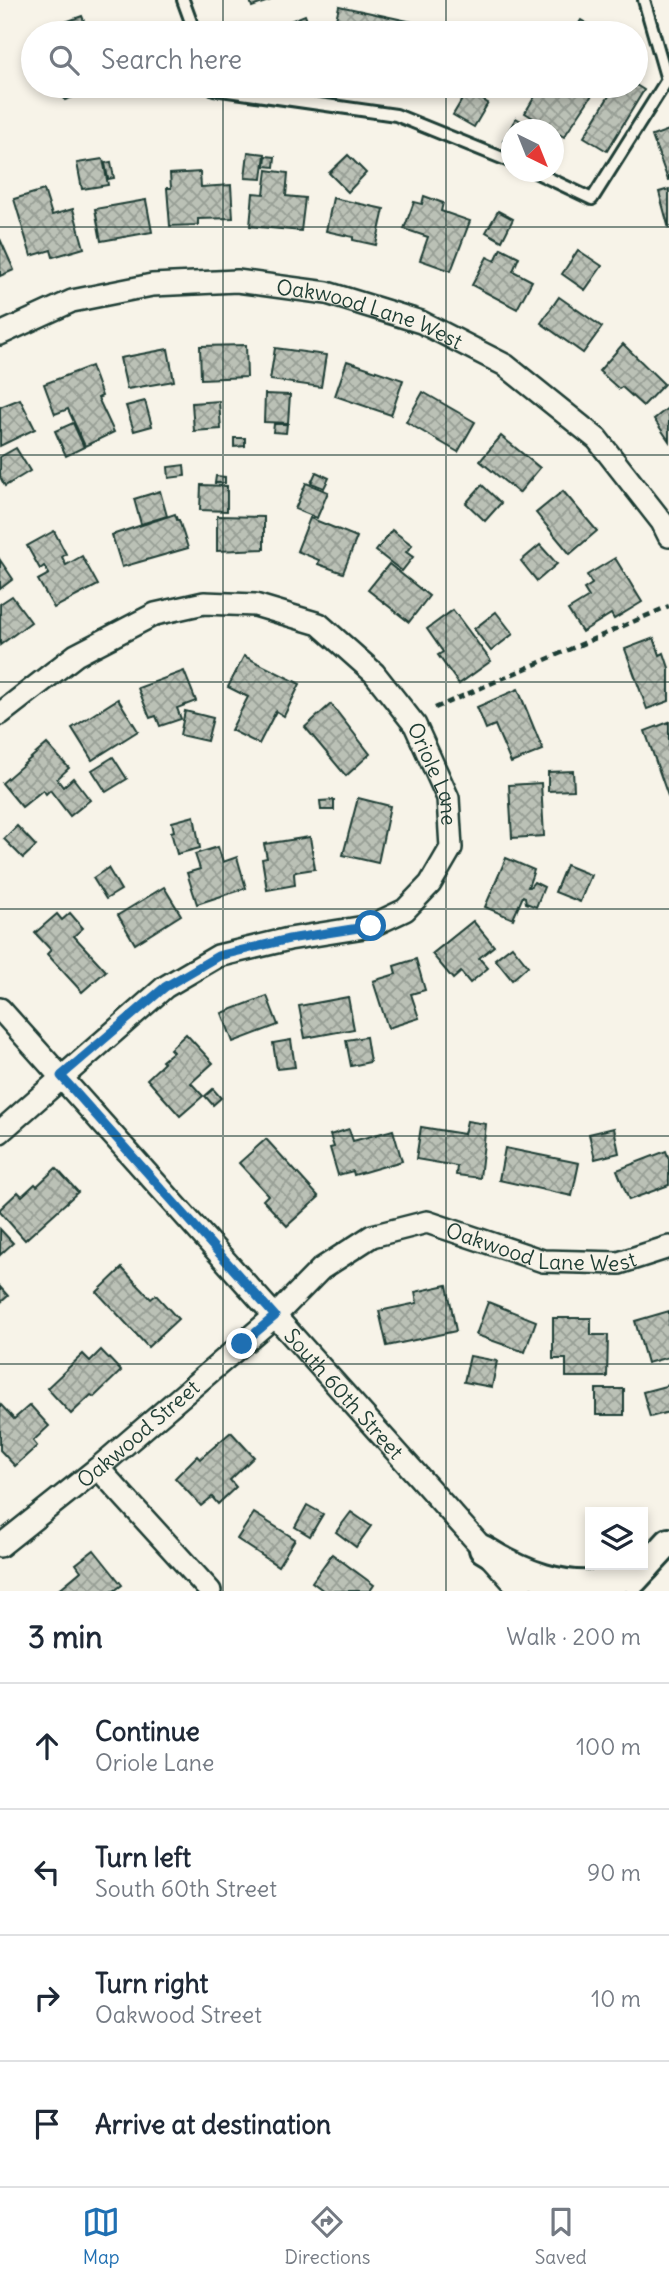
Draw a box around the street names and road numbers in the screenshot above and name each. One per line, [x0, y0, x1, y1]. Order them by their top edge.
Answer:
street label: Oakwood Lane West [275, 273, 467, 355]
street label: Oriole Lane [402, 718, 463, 826]
street label: Oakwood Lane West [443, 1216, 639, 1277]
street label: South 60th Street [279, 1323, 410, 1464]
street label: Oakwood Street [71, 1374, 205, 1493]

